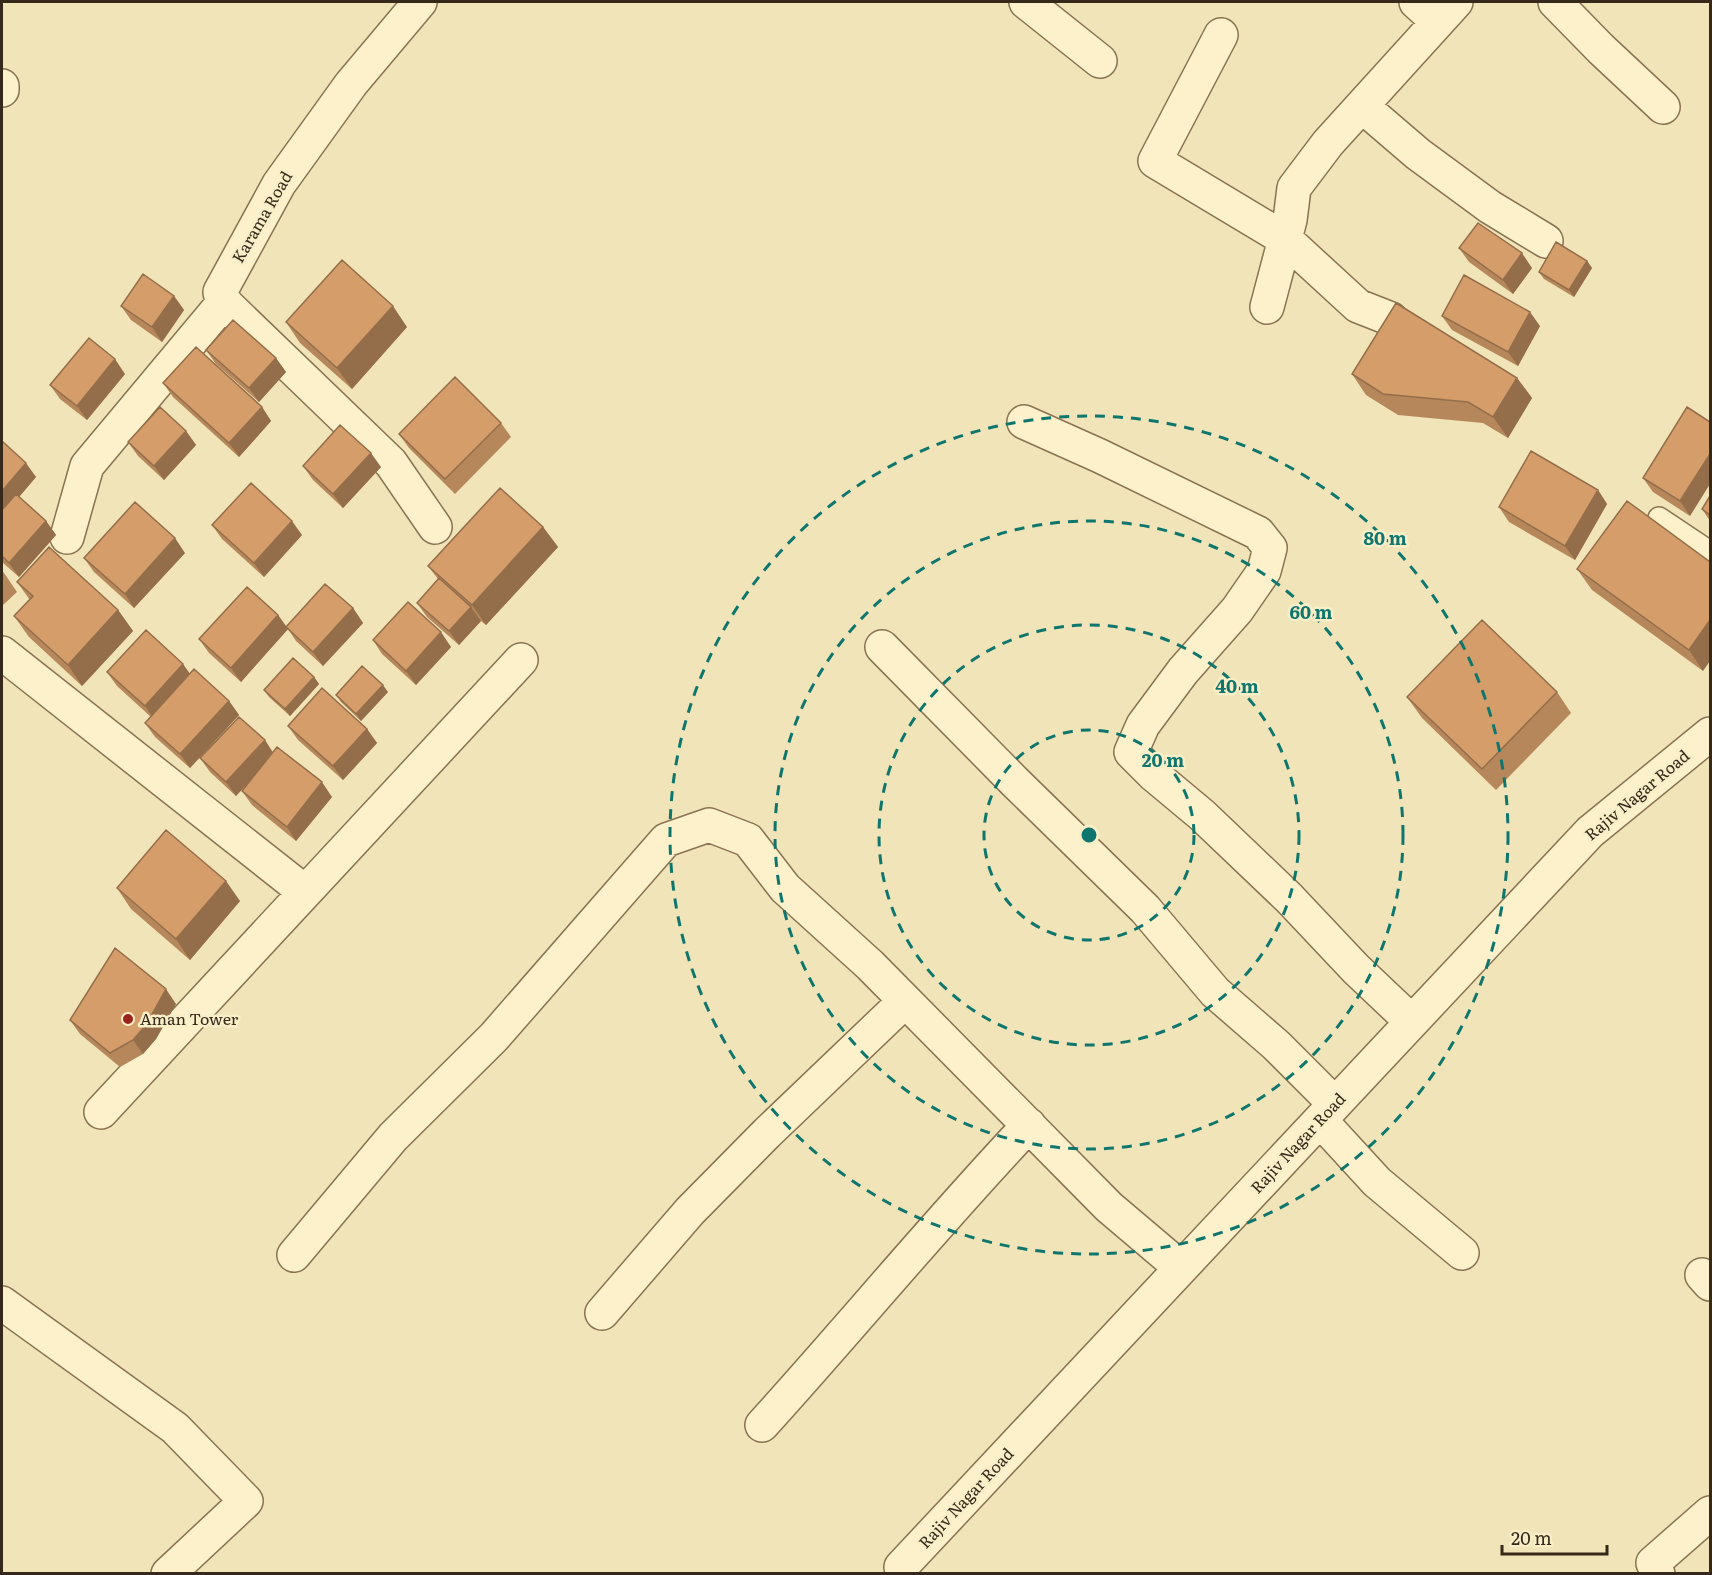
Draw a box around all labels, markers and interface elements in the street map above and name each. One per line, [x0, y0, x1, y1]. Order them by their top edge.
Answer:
street label: Karama Road [225, 166, 297, 267]
text: 80 m [1363, 524, 1407, 551]
text: 60 m [1289, 598, 1333, 625]
text: 40 m [1215, 672, 1259, 699]
street label: Rajiv Nagar Road [1579, 743, 1694, 845]
text: 20 m [1142, 746, 1184, 773]
centre of rings [1079, 825, 1099, 845]
place label: Aman Tower [140, 1006, 239, 1030]
marker: Aman Tower [121, 1012, 135, 1026]
street label: Rajiv Nagar Road [1244, 1086, 1351, 1198]
street label: Rajiv Nagar Road [912, 1441, 1019, 1553]
scale bar [1502, 1518, 1607, 1556]
text: 20 m [1511, 1524, 1552, 1551]

